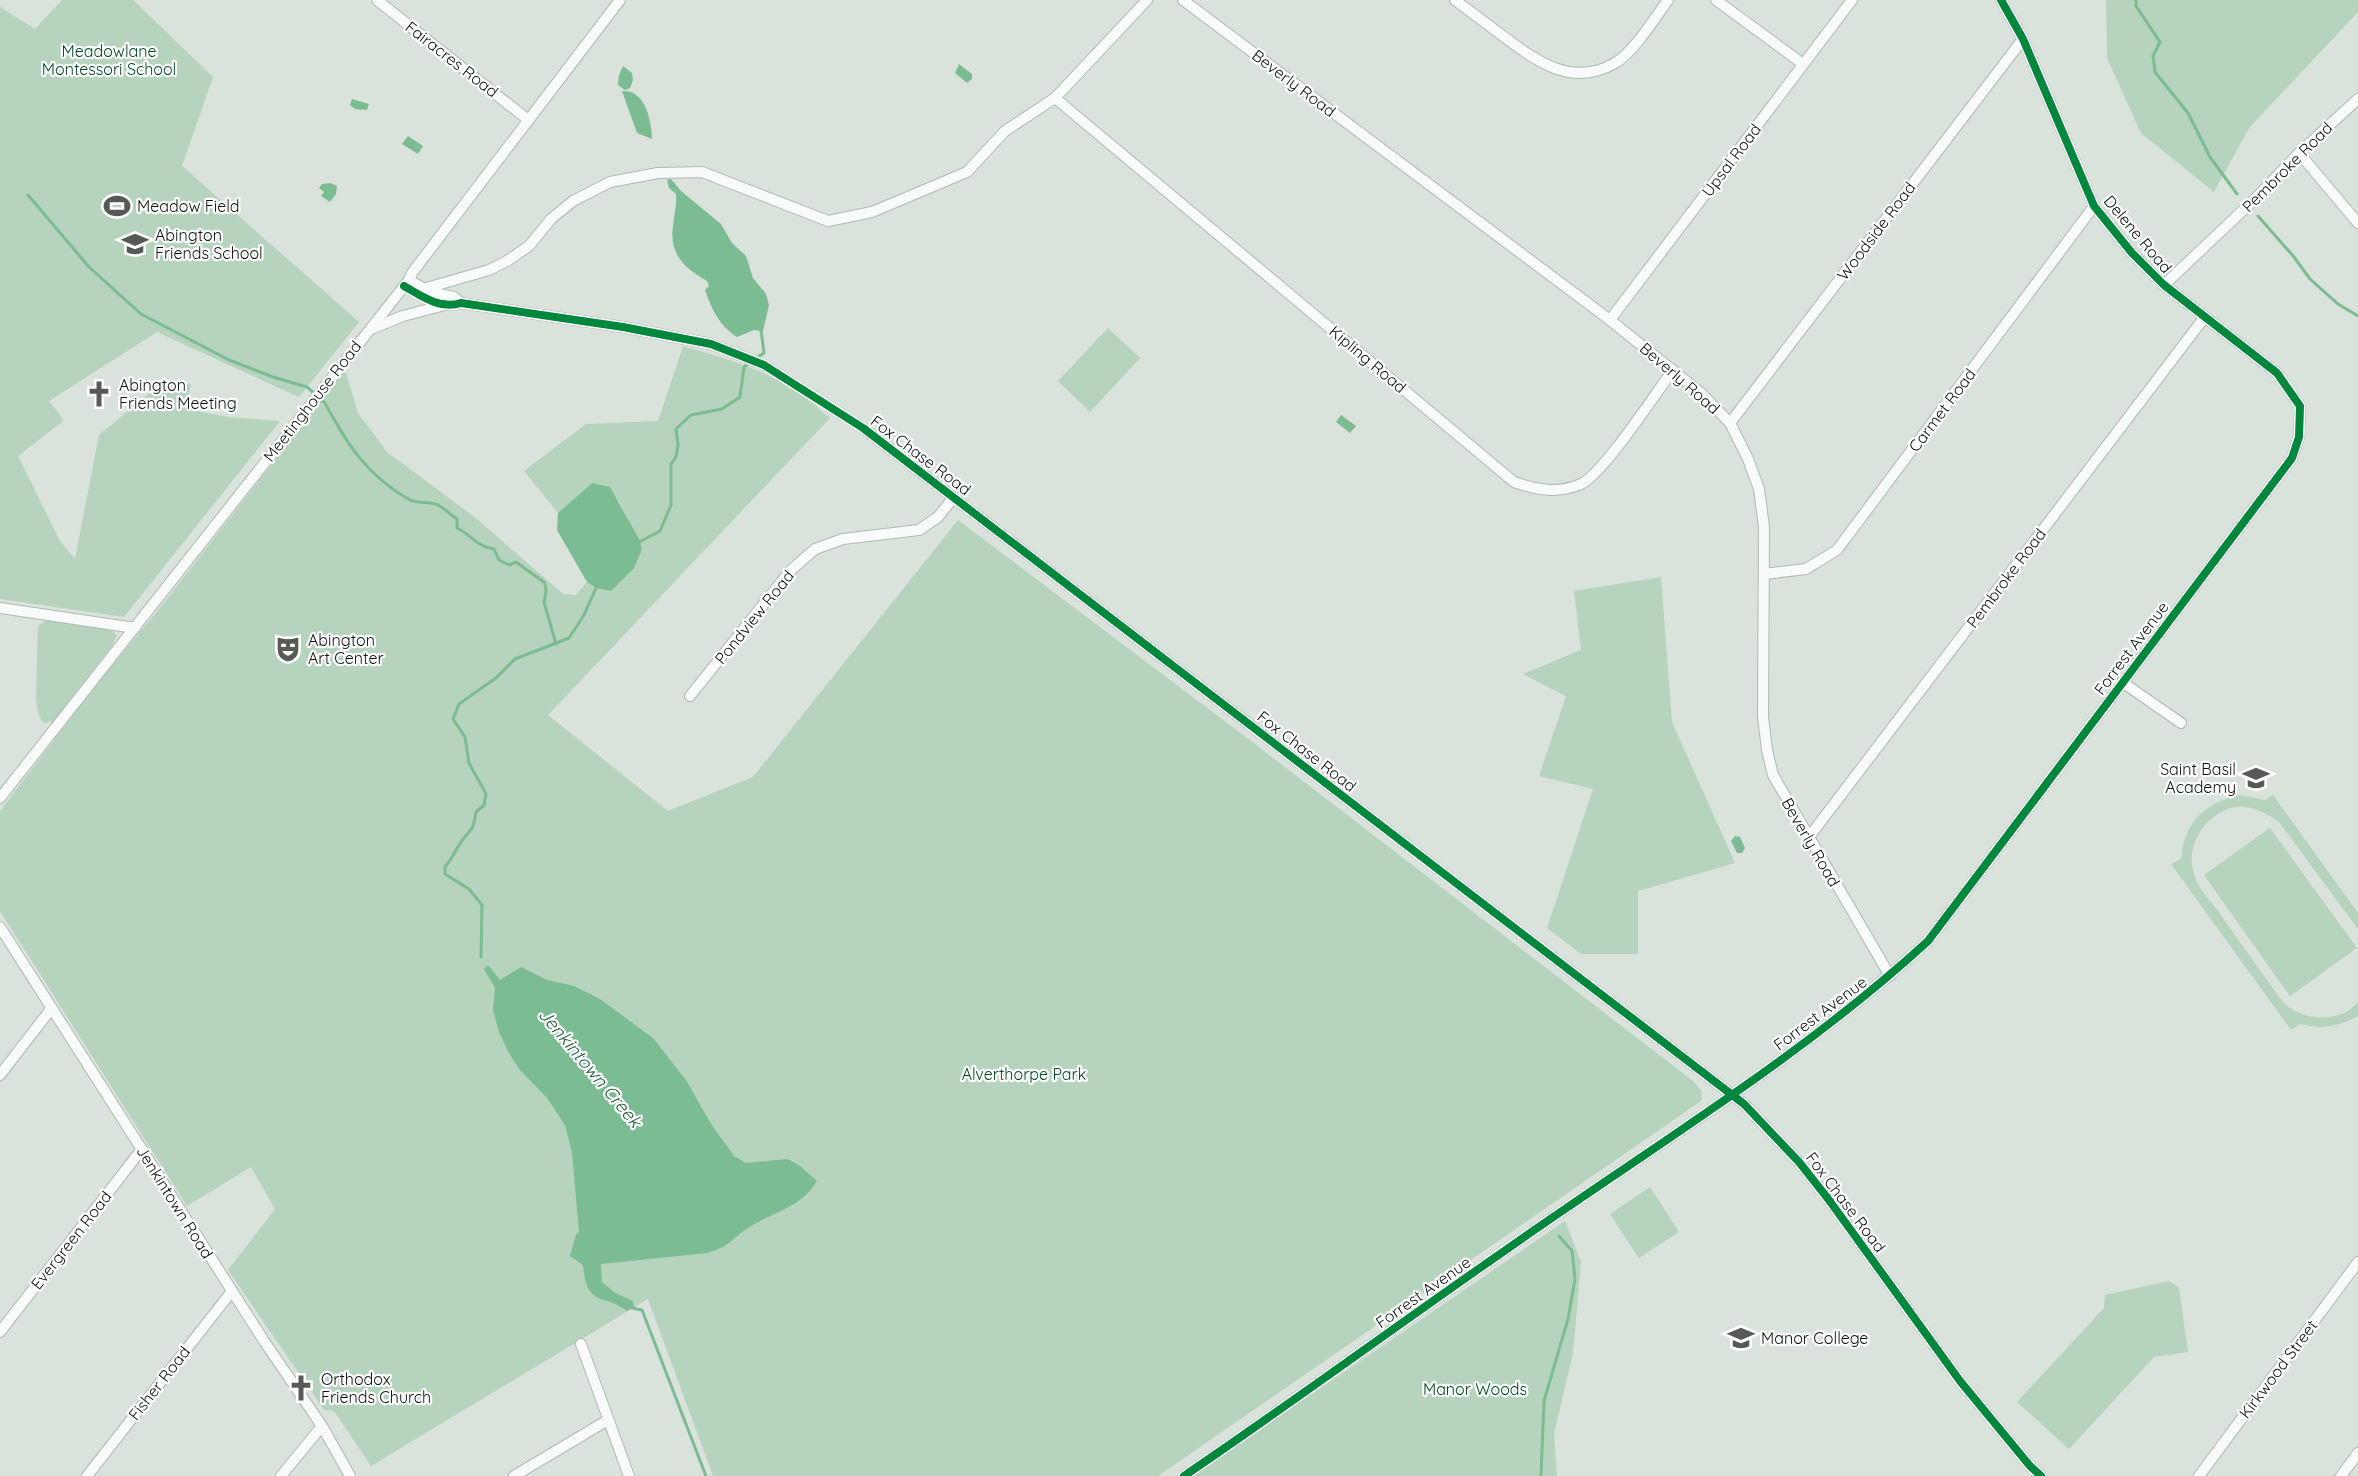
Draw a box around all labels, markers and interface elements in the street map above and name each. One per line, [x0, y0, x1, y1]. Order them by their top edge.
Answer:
street label: Fairacres Road [402, 17, 502, 101]
park label: Meadowlane Montessori School [42, 41, 176, 79]
street label: Beverly Road [1248, 45, 1340, 121]
street label: Pembroke Road [2238, 118, 2336, 216]
street label: Upsal Road [1697, 120, 1765, 200]
street label: Woodside Road [1833, 178, 1919, 284]
sports icon: Meadow Field [102, 191, 132, 221]
street label: Delene Road [2100, 191, 2176, 277]
place label: Meadow Field [137, 196, 240, 216]
place label: Abington Friends School [155, 225, 263, 263]
school or university icon: Abington Friends School [120, 229, 150, 259]
street label: Kipling Road [1325, 321, 1411, 397]
street label: Meetinghouse Road [259, 337, 365, 465]
street label: Beverly Road [1636, 338, 1724, 418]
street label: Carmet Road [1904, 364, 1980, 456]
place label: Abington Friends Meeting [119, 375, 237, 413]
church icon: Abington Friends Meeting [84, 379, 114, 409]
street label: Fox Chase Road [867, 411, 975, 499]
street label: Pembroke Road [1962, 524, 2050, 632]
street label: Pondview Road [710, 566, 798, 668]
street label: Forrest Avenue [2089, 597, 2173, 699]
place label: Abington Art Center [308, 630, 384, 668]
theatre icon: Abington Art Center [273, 634, 303, 664]
street label: Fox Chase Road [1253, 706, 1361, 796]
place label: Saint Basil Academy [2160, 759, 2236, 797]
school or university icon: Saint Basil Academy [2241, 763, 2271, 793]
street label: Beverly Road [1777, 794, 1845, 890]
street label: Forrest Avenue [1769, 971, 1871, 1055]
water label: Jenkintown Creek [534, 1003, 648, 1133]
park label: Alverthorpe Park [962, 1064, 1086, 1084]
street label: Jenkintown Road [132, 1142, 218, 1262]
street label: Fox Chase Road [1802, 1148, 1890, 1256]
street label: Evergreen Road [26, 1187, 116, 1293]
street label: Forrest Avenue [1372, 1252, 1474, 1332]
street label: Kirkwood Street [2234, 1316, 2322, 1422]
school or university icon: Manor College [1726, 1323, 1756, 1353]
place label: Manor College [1761, 1328, 1868, 1348]
street label: Fisher Road [124, 1342, 194, 1424]
place label: Orthodox Friends Church [321, 1369, 431, 1407]
church icon: Orthodox Friends Church [286, 1373, 316, 1403]
park label: Manor Woods [1423, 1379, 1527, 1399]

